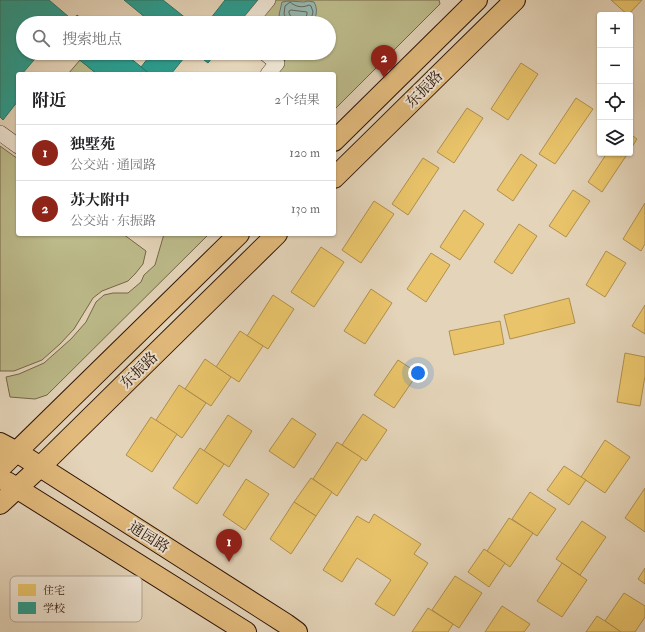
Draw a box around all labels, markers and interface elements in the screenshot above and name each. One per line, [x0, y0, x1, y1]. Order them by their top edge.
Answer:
map controls [597, 12, 633, 156]
button: + [597, 12, 633, 48]
search box [16, 16, 336, 60]
icon: search [30, 27, 52, 49]
text: 搜索地点 [62, 30, 122, 49]
pin: 2 [371, 45, 397, 78]
button: − [597, 48, 633, 84]
street label: 东振路 [402, 67, 447, 112]
button: locate [597, 84, 633, 120]
text: 附近 [32, 90, 66, 111]
text: 2个结果 [274, 92, 320, 108]
button: layers [597, 120, 633, 156]
text: 独墅苑 [70, 135, 115, 154]
text: 1 [43, 145, 47, 161]
text: 120 m [289, 145, 320, 161]
text: 公交站 · 通园路 [70, 157, 156, 173]
text: 苏大附中 [70, 191, 130, 210]
text: 2 [42, 201, 48, 217]
text: 130 m [291, 201, 320, 217]
text: 公交站 · 东振路 [70, 213, 156, 229]
street label: 东振路 [117, 348, 162, 393]
your location [408, 363, 428, 383]
street label: 通园路 [125, 517, 173, 557]
pin: 1 [216, 529, 242, 562]
legend [10, 576, 142, 622]
text: 住宅 [43, 584, 65, 597]
text: 学校 [43, 602, 65, 615]

